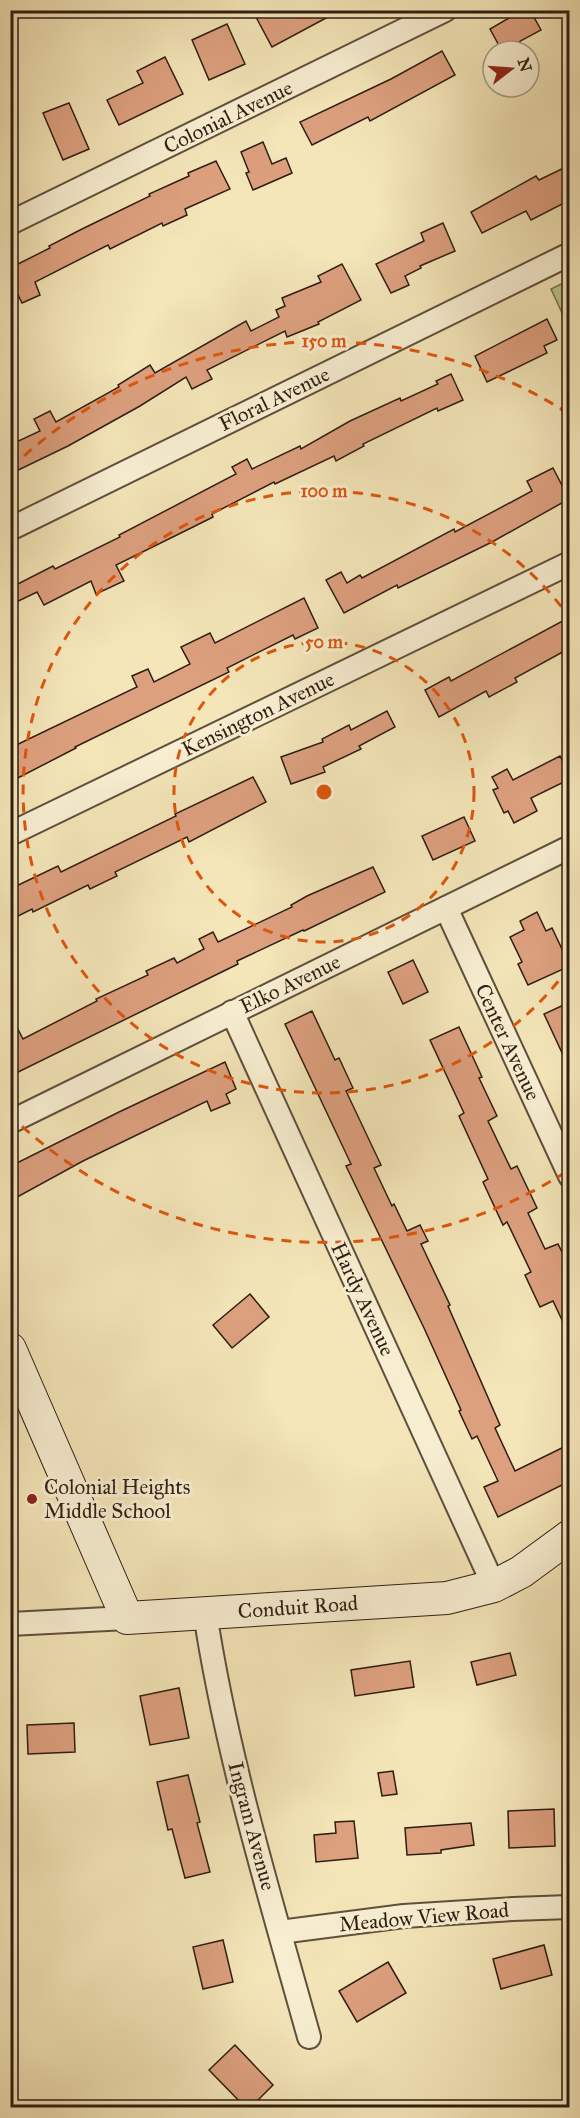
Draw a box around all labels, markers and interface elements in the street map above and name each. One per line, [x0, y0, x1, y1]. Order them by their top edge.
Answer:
north arrow [481, 39, 541, 99]
text: N [514, 55, 536, 74]
street label: Colonial Avenue [159, 74, 297, 159]
text: 150 m [302, 330, 347, 352]
street label: Floral Avenue [214, 361, 334, 437]
text: 100 m [301, 480, 348, 502]
text: 50 m [305, 631, 344, 653]
street label: Kensington Avenue [177, 666, 339, 762]
centre of rings [314, 782, 334, 802]
street label: Elko Avenue [236, 948, 345, 1019]
street label: Center Avenue [470, 979, 547, 1105]
street label: Hardy Avenue [325, 1238, 401, 1360]
place label: Colonial Heights Middle School [44, 1474, 190, 1524]
marker: Colonial Heights Middle School [25, 1492, 39, 1506]
street label: Conduit Road [237, 1590, 359, 1624]
street label: Ingram Avenue [222, 1759, 282, 1893]
street label: Meadow View Road [338, 1897, 511, 1937]

